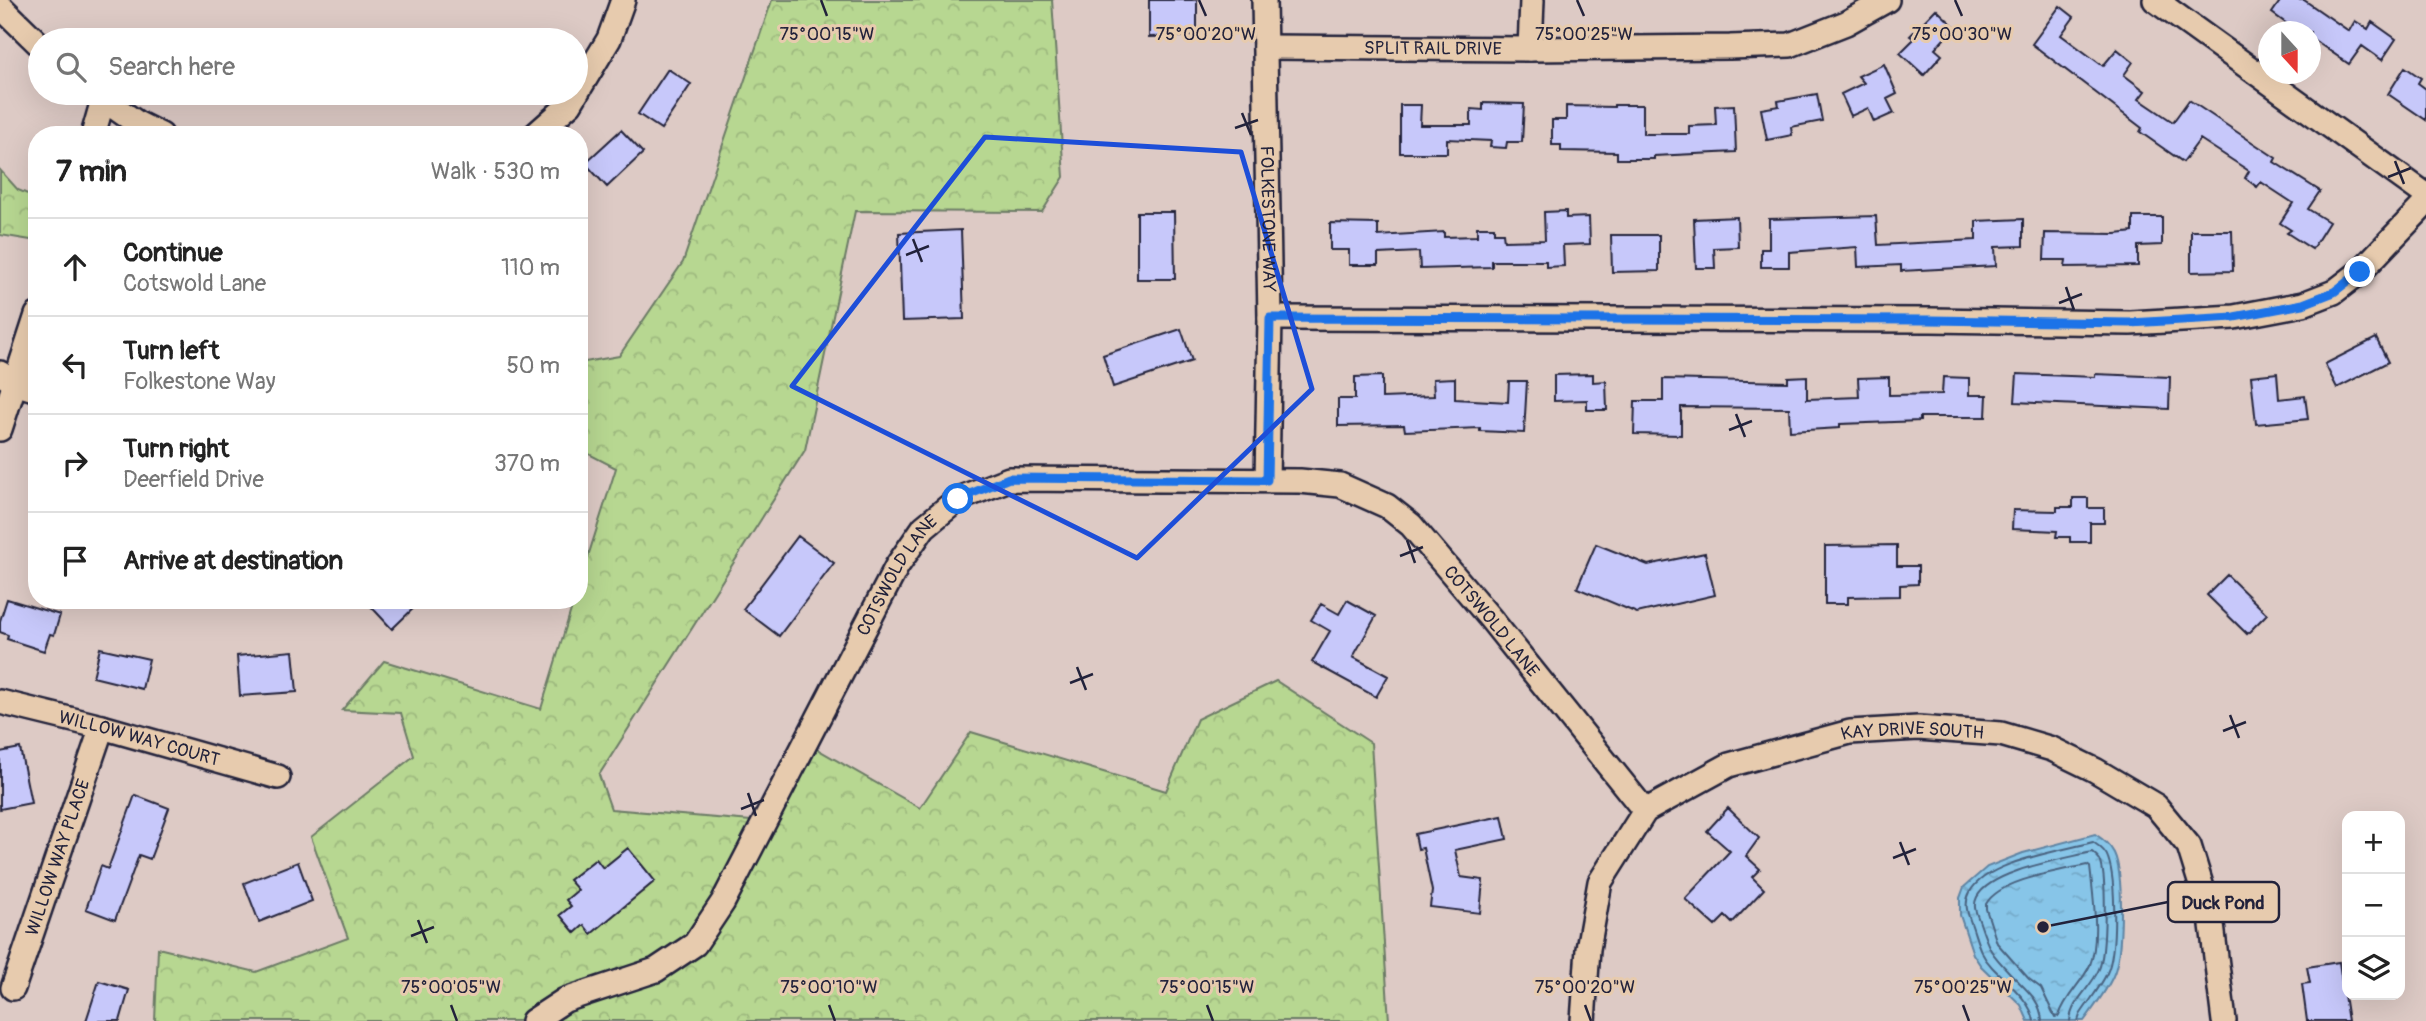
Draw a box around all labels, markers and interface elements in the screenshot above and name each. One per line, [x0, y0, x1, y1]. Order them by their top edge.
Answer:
north arrow [2258, 21, 2321, 84]
text: 75°00'15"W [780, 23, 874, 46]
text: 75°00'20"W [1156, 23, 1256, 46]
text: 75°00'25"W [1535, 23, 1633, 46]
text: 75°00'30"W [1912, 23, 2012, 46]
search box [28, 28, 588, 105]
street label: SPLIT RAIL DRIVE [1364, 37, 1502, 61]
icon: search [52, 48, 90, 86]
text: Search here [108, 51, 235, 83]
street label: FOLKESTONE WAY [1255, 146, 1281, 293]
text: 7 min [56, 153, 127, 190]
text: Walk · 530 m [431, 157, 560, 186]
text: Continue [123, 237, 223, 269]
icon: ahead [56, 248, 94, 286]
text: 110 m [501, 253, 560, 282]
route end [2344, 256, 2375, 287]
text: Cotswold Lane [123, 269, 266, 298]
text: Turn left [123, 335, 219, 367]
icon: left [56, 346, 94, 384]
text: 50 m [506, 351, 560, 380]
text: Folkestone Way [123, 367, 276, 396]
text: Turn right [123, 433, 229, 465]
icon: right [56, 444, 94, 482]
text: 370 m [494, 449, 560, 478]
text: Deerfield Drive [123, 465, 264, 494]
route start [942, 483, 973, 514]
street label: COTSWOLD LANE [852, 510, 942, 640]
icon: arrive [56, 542, 94, 580]
text: Arrive at destination [123, 545, 343, 577]
street label: COTSWOLD LANE [1439, 561, 1544, 682]
street label: WILLOW WAY COURT [56, 706, 222, 772]
street label: KAY DRIVE SOUTH [1838, 717, 1985, 746]
street label: WILLOW WAY PLACE [21, 776, 95, 939]
map controls [2342, 811, 2405, 1000]
button: + [2342, 811, 2405, 874]
button: − [2342, 874, 2405, 937]
callout: Duck Pond [2168, 882, 2279, 922]
text: Duck Pond [2181, 891, 2265, 915]
button: layers [2342, 937, 2405, 1000]
text: 75°00'05"W [401, 976, 501, 999]
text: 75°00'10"W [780, 976, 878, 999]
text: 75°00'15"W [1160, 976, 1254, 999]
text: 75°00'20"W [1535, 976, 1635, 999]
text: 75°00'25"W [1914, 976, 2012, 999]

